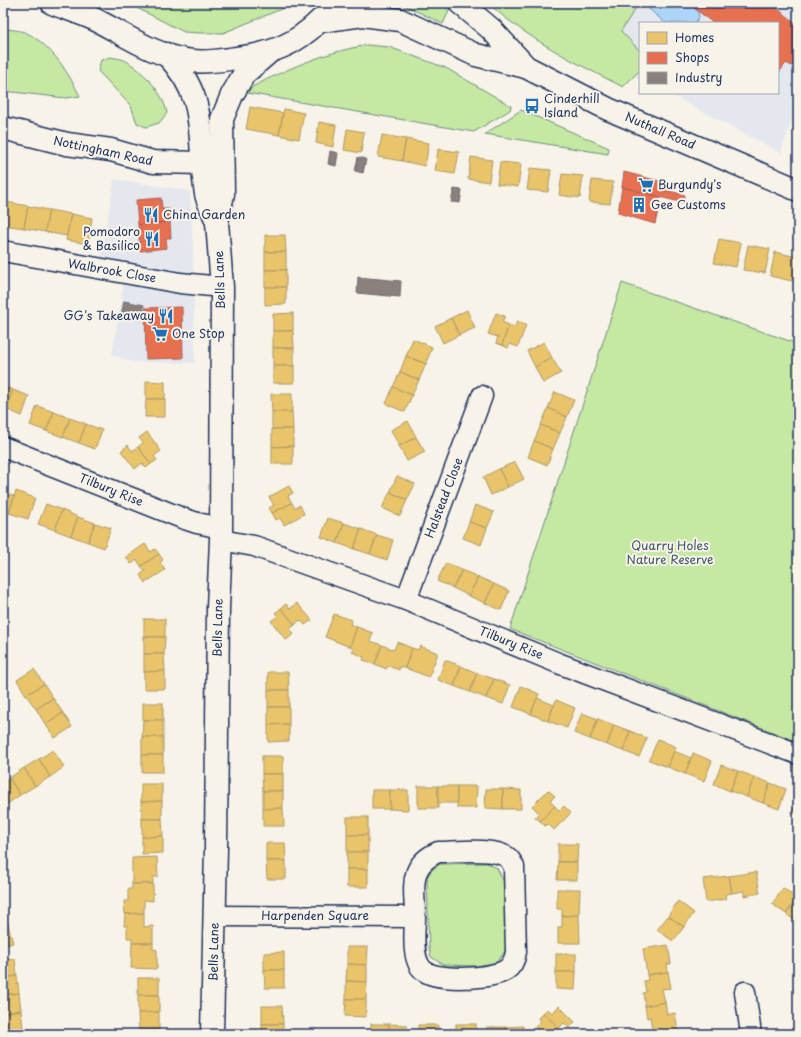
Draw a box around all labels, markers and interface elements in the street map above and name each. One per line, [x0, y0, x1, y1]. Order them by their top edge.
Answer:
legend [639, 22, 779, 94]
text: Homes [675, 28, 714, 46]
text: Shops [675, 48, 710, 66]
text: Industry [675, 68, 723, 86]
place label: Cinderhill Island [544, 89, 600, 121]
bus stop icon: Cinderhill Island [523, 97, 541, 115]
street label: Nuthall Road [622, 107, 699, 153]
street label: Nottingham Road [52, 131, 155, 169]
place label: Burgundy's [658, 175, 722, 193]
supermarket icon: Burgundy's [637, 176, 655, 194]
place label: Gee Customs [651, 195, 726, 213]
building icon: Gee Customs [630, 196, 648, 214]
place label: China Garden [163, 205, 245, 223]
restaurant icon: China Garden [142, 206, 160, 224]
place label: Pomodoro & Basilico [83, 222, 140, 254]
restaurant icon: Pomodoro & Basilico [143, 230, 161, 248]
street label: Bells Lane [209, 250, 229, 310]
street label: Walbrook Close [67, 253, 158, 287]
place label: GG's Takeaway [64, 306, 154, 324]
restaurant icon: GG's Takeaway [157, 307, 175, 325]
place label: One Stop [172, 324, 225, 342]
supermarket icon: One Stop [151, 325, 169, 343]
street label: Halstead Close [419, 455, 467, 540]
street label: Tilbury Rise [77, 468, 146, 510]
park label: Quarry Holes Nature Reserve [627, 536, 713, 568]
street label: Bells Lane [207, 598, 227, 658]
street label: Tilbury Rise [477, 621, 546, 663]
street label: Harpenden Square [261, 906, 369, 924]
street label: Bells Lane [203, 922, 223, 982]

